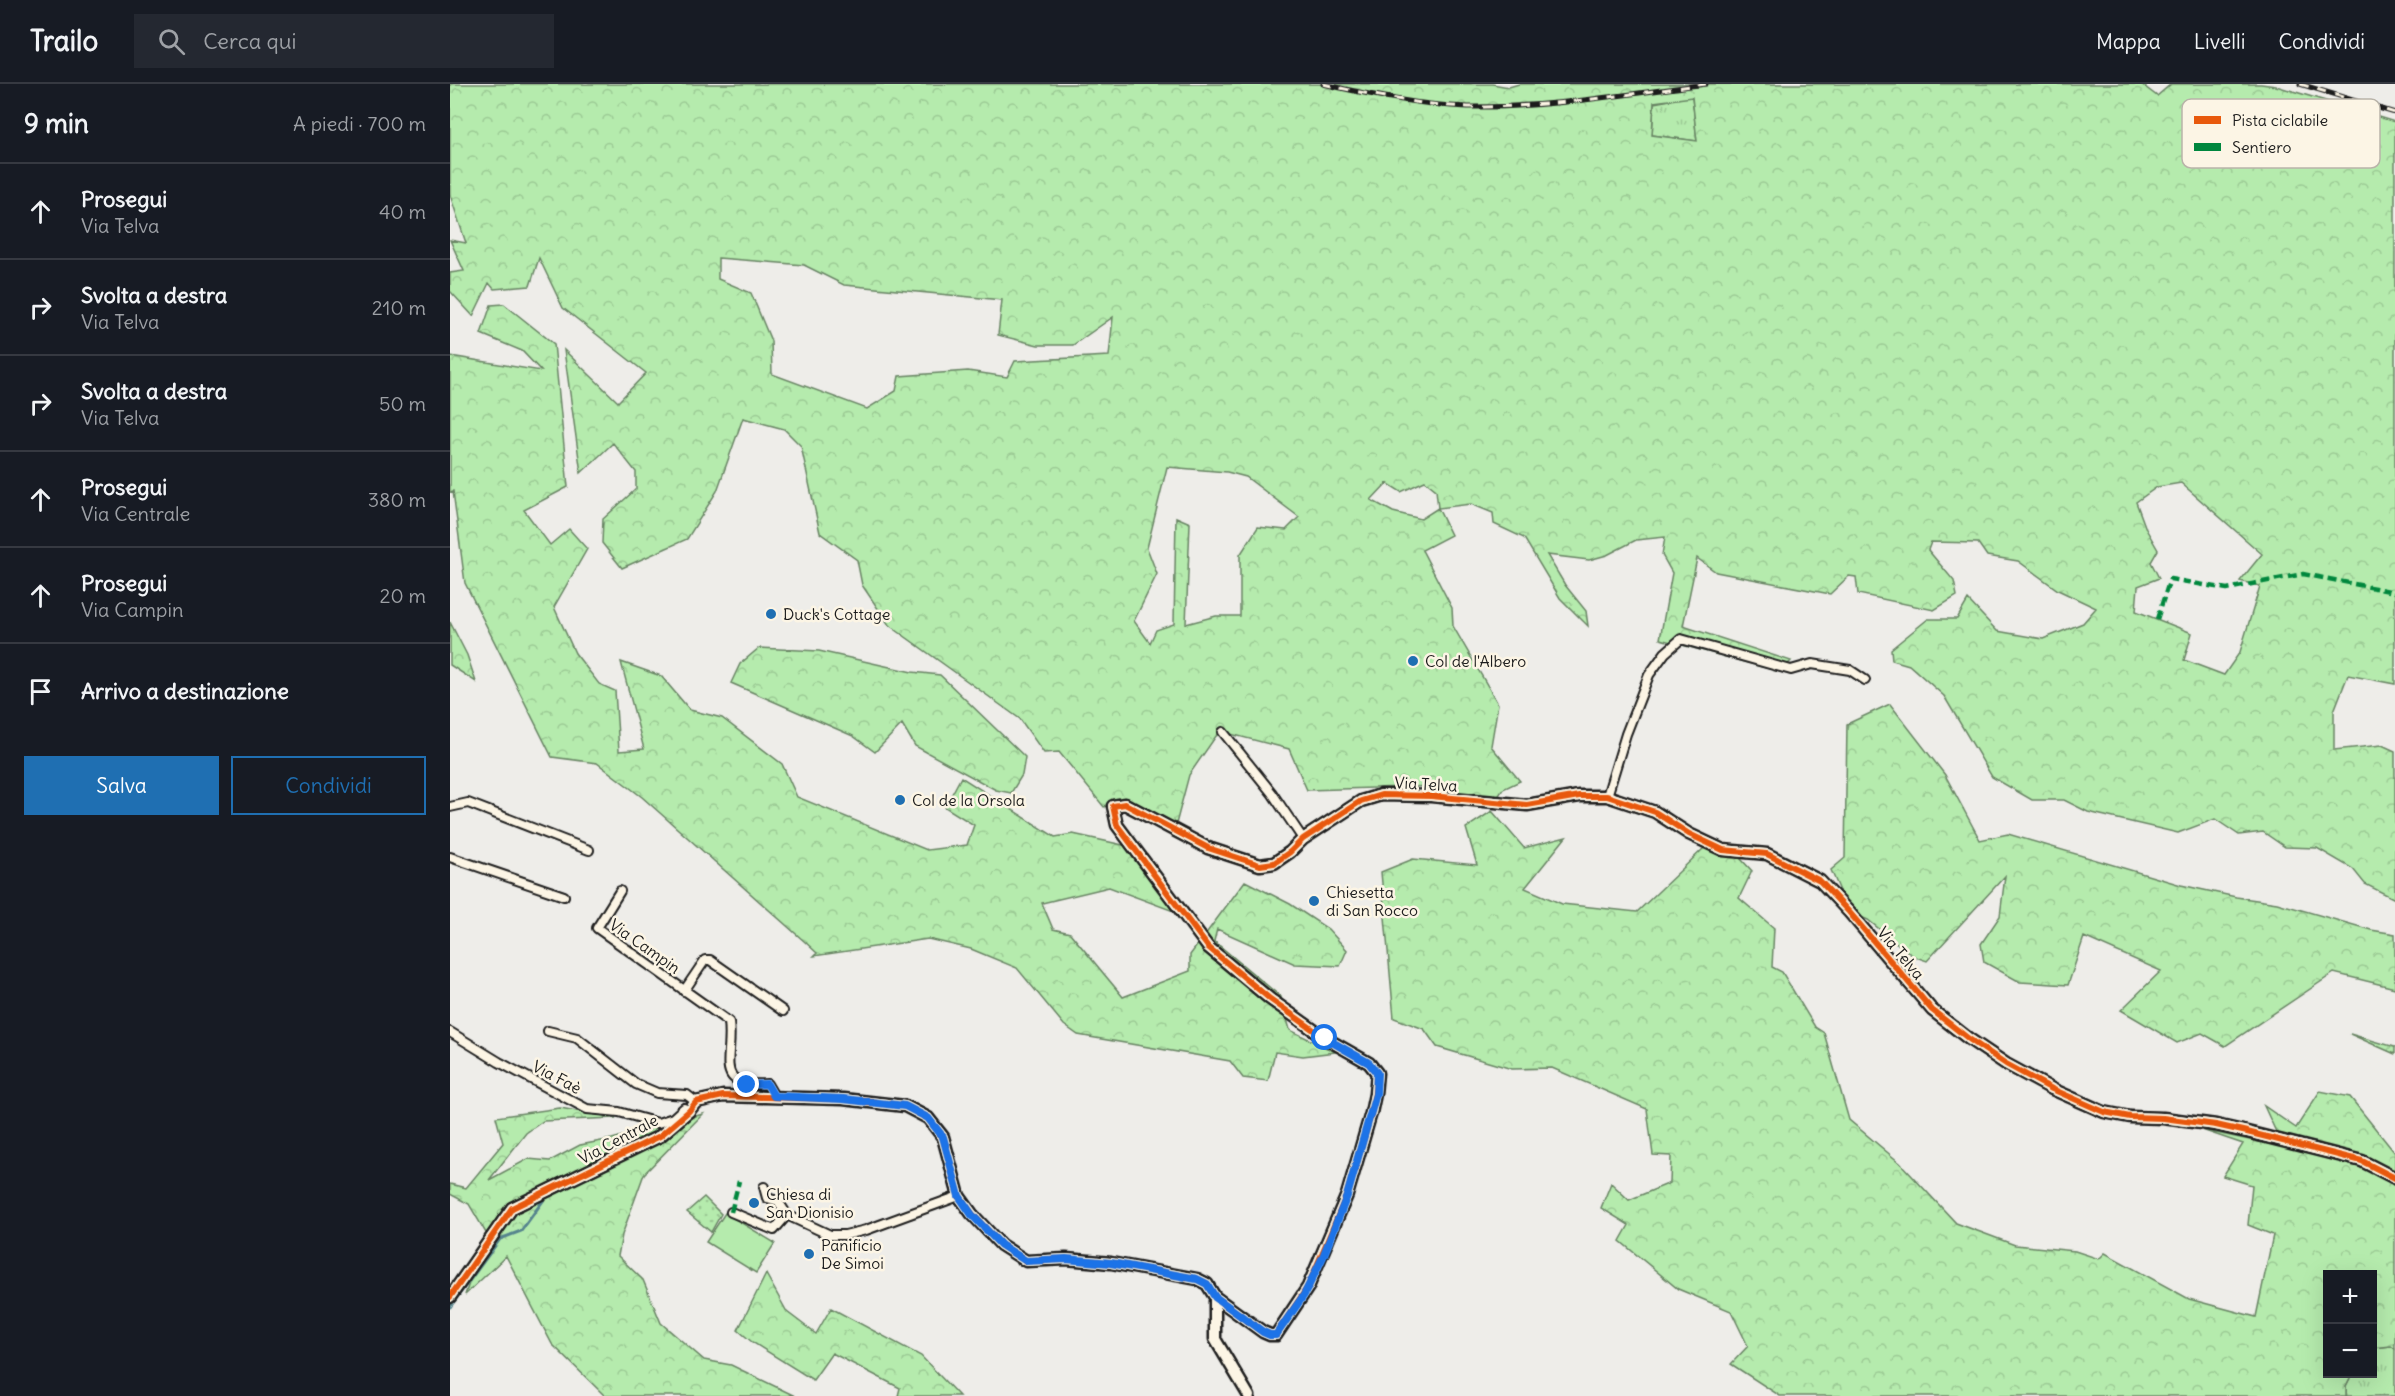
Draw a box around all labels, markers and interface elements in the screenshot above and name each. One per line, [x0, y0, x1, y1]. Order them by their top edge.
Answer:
search box [134, 14, 554, 68]
text: Trailo [30, 23, 98, 59]
icon: search [155, 25, 188, 58]
text: Cerca qui [203, 27, 296, 55]
text: Mappa [2096, 28, 2161, 55]
text: Livelli [2194, 28, 2245, 55]
text: Condividi [2278, 28, 2365, 55]
legend [2182, 99, 2380, 168]
text: 9 min [24, 107, 89, 140]
text: Pista ciclabile [2232, 110, 2328, 130]
text: A piedi · 700 m [293, 111, 426, 136]
text: Sentiero [2232, 137, 2292, 157]
text: Prosegui [81, 185, 167, 213]
icon: ahead [24, 195, 57, 228]
text: 40 m [379, 199, 426, 224]
text: Via Telva [81, 213, 160, 238]
text: Svolta a destra [81, 281, 227, 309]
icon: right [24, 291, 57, 324]
text: 210 m [372, 295, 426, 320]
text: Via Telva [81, 309, 160, 334]
text: Svolta a destra [81, 377, 227, 405]
icon: right [24, 387, 57, 420]
text: 50 m [379, 391, 426, 416]
text: Via Telva [81, 405, 160, 430]
text: Prosegui [81, 473, 167, 501]
icon: ahead [24, 483, 57, 516]
text: 380 m [368, 487, 426, 512]
text: Via Centrale [81, 501, 190, 526]
text: Prosegui [81, 569, 167, 597]
icon: ahead [24, 579, 57, 612]
text: 20 m [380, 583, 426, 608]
text: Via Campin [81, 597, 184, 622]
place label: Duck's Cottage [783, 604, 890, 624]
marker: Duck's Cottage [764, 607, 778, 621]
place label: Col de l'Albero [1425, 651, 1526, 671]
marker: Col de l'Albero [1406, 654, 1420, 668]
icon: arrive [24, 675, 57, 708]
text: Arrivo a destinazione [81, 677, 289, 705]
button: Salva [24, 756, 219, 815]
button: Condividi [231, 756, 426, 815]
street label: Via Telva [1394, 772, 1458, 796]
place label: Col de la Orsola [912, 790, 1025, 810]
marker: Col de la Orsola [893, 793, 907, 807]
place label: Chiesetta di San Rocco [1326, 882, 1418, 920]
marker: Chiesetta di San Rocco [1307, 894, 1321, 908]
street label: Via Campin [606, 914, 684, 978]
street label: Via Telva [1873, 923, 1929, 983]
route start [1311, 1024, 1337, 1050]
street label: Via Faè [529, 1056, 585, 1098]
route end [733, 1071, 759, 1097]
street label: Via Centrale [575, 1110, 661, 1168]
place label: Chiesa di San Dionisio [766, 1184, 854, 1222]
marker: Chiesa di San Dionisio [747, 1196, 761, 1210]
place label: Panificio De Simoi [821, 1235, 884, 1273]
marker: Panificio De Simoi [802, 1247, 816, 1261]
map controls [2323, 1270, 2377, 1378]
button: + [2323, 1270, 2377, 1324]
button: − [2323, 1324, 2377, 1378]

